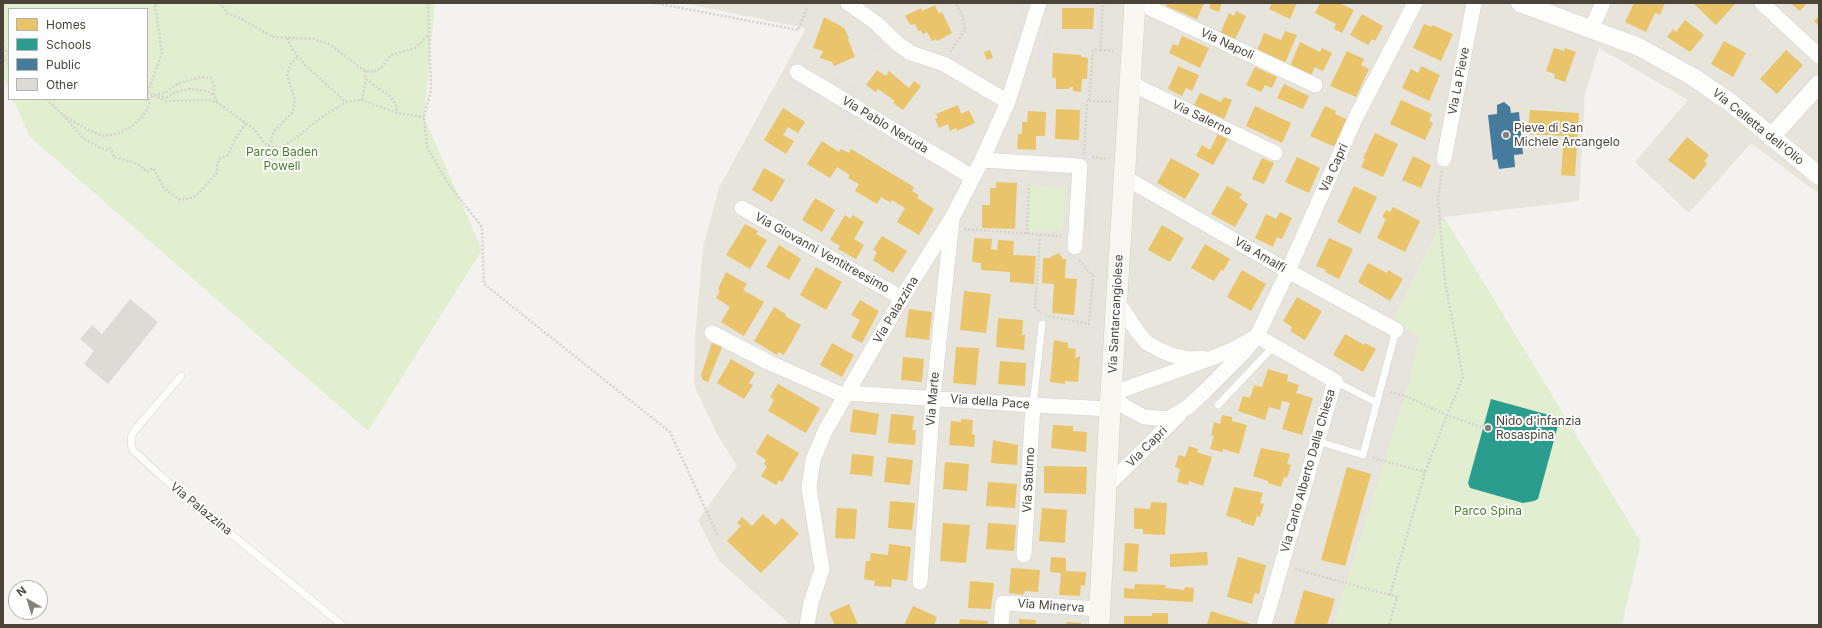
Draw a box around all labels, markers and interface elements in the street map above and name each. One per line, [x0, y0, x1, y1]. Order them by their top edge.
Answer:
legend [8, 8, 148, 100]
text: Homes [46, 17, 86, 32]
street label: Via Napoli [1198, 25, 1256, 63]
text: Schools [46, 37, 91, 52]
street label: Via La Pieve [1445, 46, 1473, 116]
text: Public [46, 57, 81, 72]
text: Other [46, 77, 78, 92]
street label: Via Celletta dell'Olio [1709, 86, 1807, 168]
street label: Via Pablo Neruda [839, 94, 931, 156]
street label: Via Salerno [1170, 97, 1234, 139]
place label: Pieve di San Michele Arcangelo [1514, 121, 1620, 149]
marker: Pieve di San Michele Arcangelo [1501, 130, 1511, 140]
street label: Via Capri [1317, 141, 1351, 195]
park label: Parco Baden Powell [246, 145, 318, 173]
street label: Via Giovanni Ventitreesimo [752, 210, 892, 296]
street label: Via Amalfi [1232, 234, 1288, 276]
street label: Via Santarcangiolese [1106, 254, 1126, 374]
street label: Via Palazzina [870, 274, 922, 346]
street label: Via Marte [923, 371, 943, 427]
street label: Via Carlo Alberto Dalla Chiesa [1278, 387, 1338, 555]
street label: Via della Pace [950, 392, 1030, 412]
place label: Nido d'infanzia Rosaspina [1496, 414, 1581, 442]
marker: Nido d'infanzia Rosaspina [1483, 423, 1493, 433]
street label: Via Capri [1124, 424, 1170, 470]
street label: Via Saturno [1020, 447, 1038, 513]
street label: Via Palazzina [167, 480, 235, 538]
park label: Parco Spina [1454, 504, 1522, 518]
north arrow [8, 580, 48, 620]
text: N [14, 583, 29, 599]
street label: Via Minerva [1017, 596, 1085, 616]

